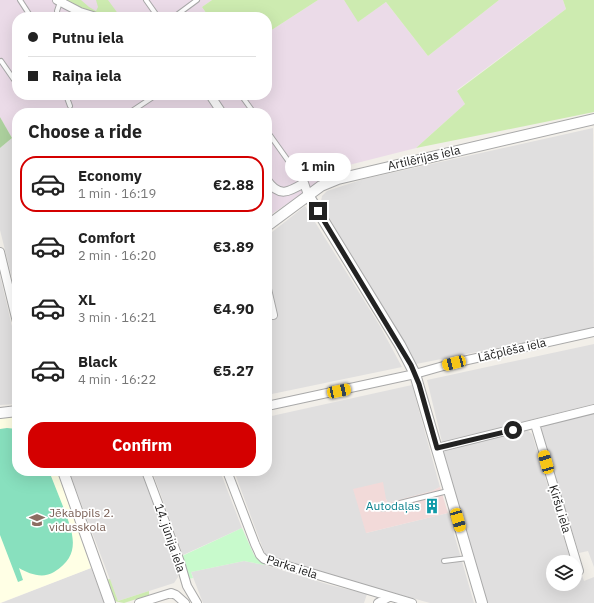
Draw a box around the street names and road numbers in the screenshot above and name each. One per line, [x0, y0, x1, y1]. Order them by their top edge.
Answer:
street label: Artilērijas iela [386, 142, 462, 173]
street label: Lāčplēša iela [476, 334, 548, 365]
street label: Ķiršu iela [546, 483, 575, 535]
street label: 14. jūnija iela [152, 502, 189, 575]
street label: Parka iela [265, 551, 320, 582]

